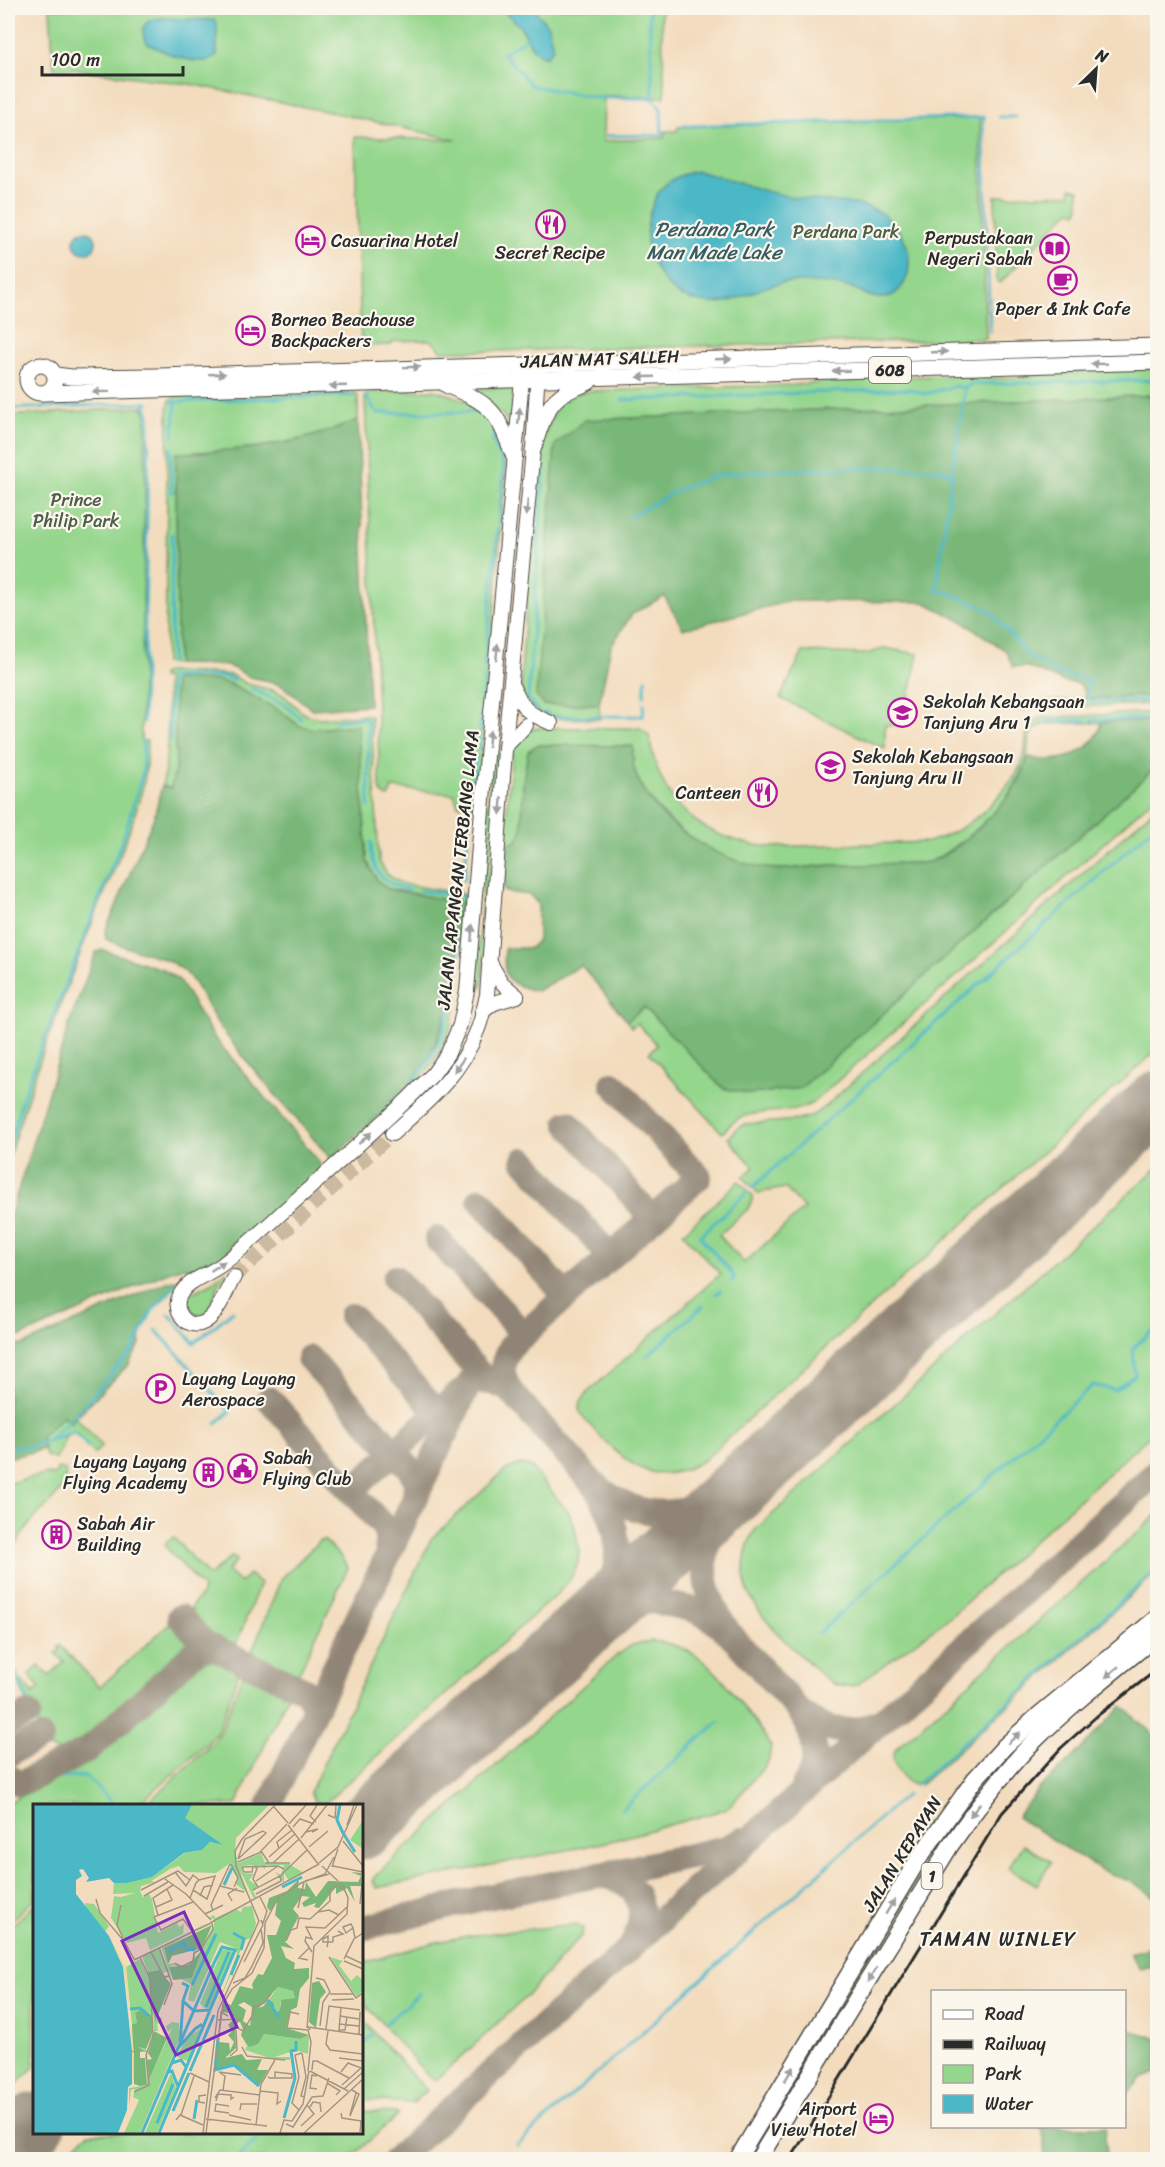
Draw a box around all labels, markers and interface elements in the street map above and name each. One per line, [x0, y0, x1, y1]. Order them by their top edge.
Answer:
scale bar [42, 39, 183, 77]
north arrow [1066, 39, 1126, 99]
text: N [1090, 40, 1114, 72]
text: 100 m [51, 44, 100, 76]
restaurant icon: Secret Recipe [534, 208, 566, 240]
water label: Perdana Park Man Made Lake [646, 212, 783, 270]
park label: Perdana Park [793, 216, 900, 248]
place label: Perpustakaan Negeri Sabah [925, 222, 1033, 275]
hotel icon: Casuarina Hotel [294, 225, 326, 257]
place label: Casuarina Hotel [331, 225, 459, 257]
library icon: Perpustakaan Negeri Sabah [1038, 232, 1070, 264]
place label: Secret Recipe [495, 237, 605, 269]
cafe icon: Paper & Ink Cafe [1047, 264, 1079, 296]
place label: Paper & Ink Cafe [995, 293, 1131, 325]
place label: Borneo Beachouse Backpackers [271, 304, 415, 357]
hotel icon: Borneo Beachouse Backpackers [234, 314, 266, 346]
street label: JALAN MAT SALLEH [519, 340, 680, 378]
one-way arrow [929, 348, 948, 357]
one-way arrow [713, 354, 732, 364]
road number: 608 [869, 357, 911, 383]
one-way arrow [1090, 359, 1109, 369]
one-way arrow [403, 363, 422, 372]
one-way arrow [832, 366, 851, 376]
one-way arrow [208, 369, 227, 378]
one-way arrow [637, 372, 656, 382]
one-way arrow [329, 381, 348, 391]
one-way arrow [92, 387, 111, 397]
one-way arrow [514, 406, 524, 425]
park label: Prince Philip Park [33, 484, 120, 537]
one-way arrow [522, 498, 532, 517]
one-way arrow [492, 642, 502, 661]
place label: Sekolah Kebangsaan Tanjung Aru 1 [923, 686, 1085, 739]
school or university icon: Sekolah Kebangsaan Tanjung Aru 1 [886, 696, 918, 728]
street label: JALAN LAPANGAN TERBANG LAMA [427, 729, 489, 1012]
one-way arrow [484, 729, 494, 748]
place label: Sekolah Kebangsaan Tanjung Aru II [852, 741, 1014, 794]
school or university icon: Sekolah Kebangsaan Tanjung Aru II [815, 751, 847, 783]
place label: Canteen [675, 777, 741, 809]
restaurant icon: Canteen [746, 777, 778, 809]
one-way arrow [496, 796, 505, 815]
one-way arrow [467, 923, 477, 942]
one-way arrow [454, 1057, 465, 1073]
one-way arrow [358, 1131, 373, 1145]
one-way arrow [210, 1261, 227, 1272]
place label: Layang Layang Aerospace [181, 1363, 296, 1416]
parking icon: Layang Layang Aerospace [145, 1373, 177, 1405]
place label: Sabah Flying Club [263, 1442, 352, 1495]
place label: Layang Layang Flying Academy [63, 1446, 188, 1499]
public building icon: Sabah Flying Club [226, 1452, 258, 1484]
building icon: Layang Layang Flying Academy [192, 1456, 224, 1488]
place label: Sabah Air Building [77, 1508, 156, 1561]
building icon: Sabah Air Building [40, 1518, 72, 1550]
one-way arrow [1105, 1665, 1120, 1678]
one-way arrow [1006, 1731, 1021, 1745]
street label: JALAN KEPAYAN [853, 1789, 951, 1919]
one-way arrow [970, 1803, 982, 1818]
inset map [33, 1804, 363, 2134]
road number: 1 [922, 1863, 942, 1889]
one-way arrow [885, 1899, 896, 1915]
district label: TAMAN WINLEY [920, 1922, 1077, 1957]
one-way arrow [867, 1967, 878, 1984]
legend [931, 1990, 1126, 2128]
text: Road [985, 1998, 1025, 2030]
text: Railway [985, 2028, 1047, 2060]
text: Park [985, 2058, 1022, 2090]
one-way arrow [783, 2066, 794, 2082]
text: Water [985, 2088, 1034, 2120]
place label: Airport View Hotel [771, 2093, 858, 2146]
hotel icon: Airport View Hotel [862, 2103, 894, 2135]

